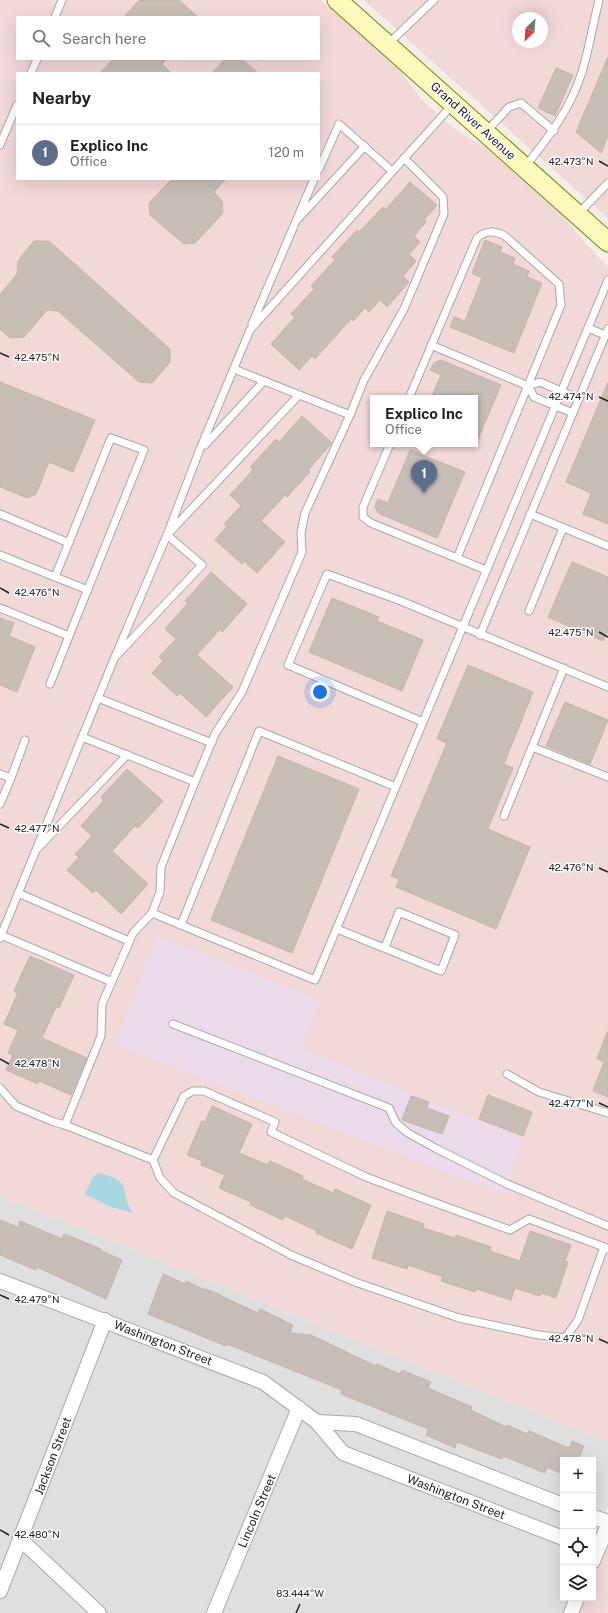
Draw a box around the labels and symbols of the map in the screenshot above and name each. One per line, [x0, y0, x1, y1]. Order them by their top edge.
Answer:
north arrow [512, 12, 548, 48]
street label: Grand River Avenue [428, 79, 519, 163]
text: 42.473°N [549, 155, 594, 167]
text: 42.475°N [14, 351, 60, 363]
text: 42.474°N [549, 390, 593, 402]
pin: 1 [411, 460, 437, 493]
text: 42.476°N [15, 586, 59, 598]
text: 42.475°N [548, 626, 594, 638]
your location [310, 682, 330, 702]
text: 42.477°N [14, 822, 60, 834]
text: 42.476°N [549, 861, 593, 873]
text: 42.478°N [14, 1057, 60, 1069]
text: 42.477°N [548, 1097, 594, 1109]
text: 42.479°N [15, 1293, 59, 1305]
street label: Washington Street [112, 1318, 214, 1368]
text: 42.478°N [548, 1332, 594, 1344]
street label: Jackson Street [32, 1415, 74, 1497]
street label: Lincoln Street [235, 1472, 279, 1550]
street label: Washington Street [405, 1472, 507, 1522]
text: 42.480°N [14, 1528, 60, 1540]
text: 83.444°W [276, 1587, 324, 1599]

